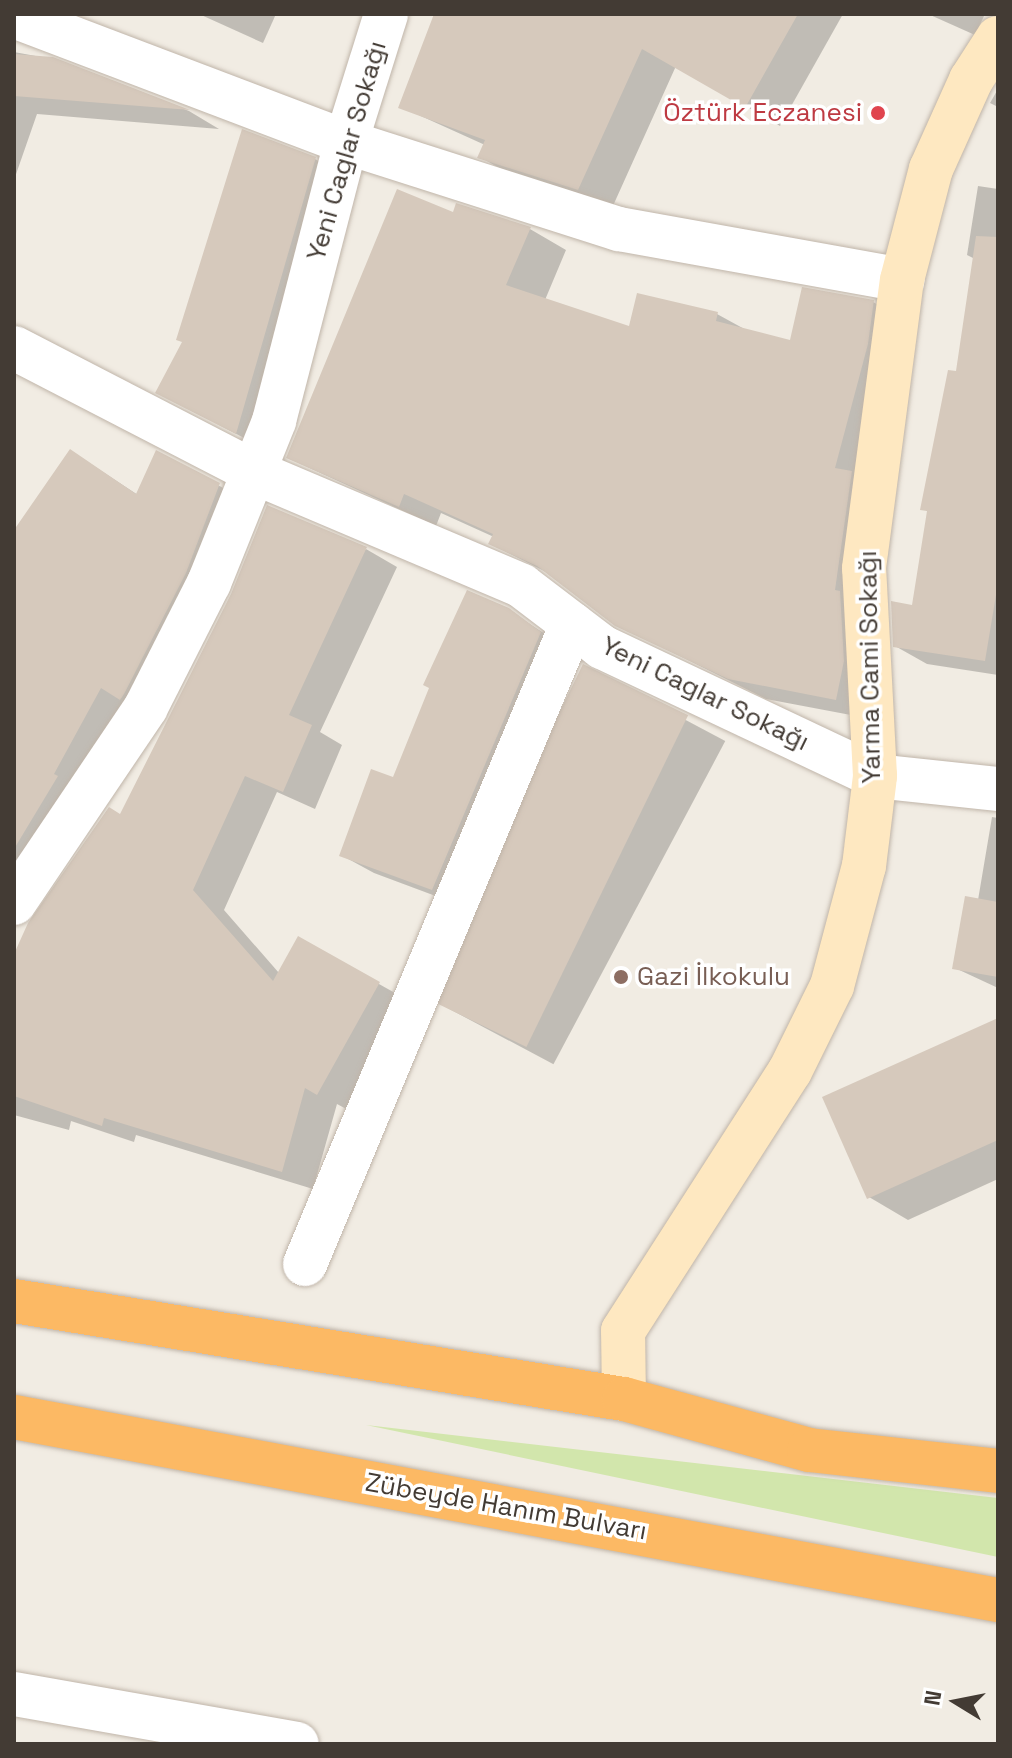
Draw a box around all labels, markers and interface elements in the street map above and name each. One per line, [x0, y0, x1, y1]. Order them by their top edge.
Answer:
street label: Yeni Caglar Sokağı [301, 38, 393, 264]
place label: Öztürk Eczanesi [663, 97, 862, 129]
marker: Öztürk Eczanesi [869, 104, 887, 122]
street label: Yarma Cami Sokağı [852, 550, 888, 784]
street label: Yeni Caglar Sokağı [596, 630, 814, 758]
place label: Gazi İlkokulu [637, 961, 790, 993]
marker: Gazi İlkokulu [612, 968, 630, 986]
street label: Zübeyde Hanım Bulvarı [363, 1467, 649, 1547]
north arrow [916, 1662, 996, 1742]
text: N [917, 1688, 947, 1708]

